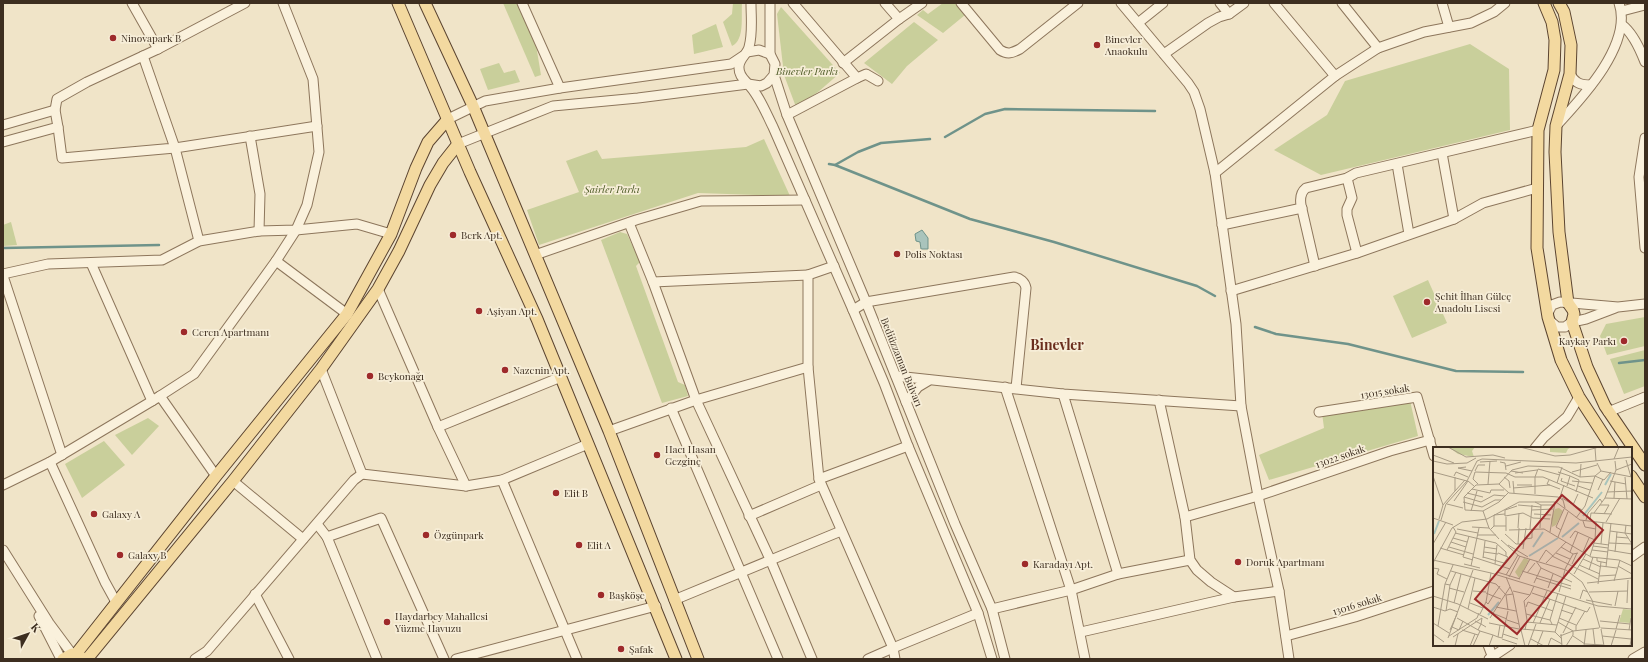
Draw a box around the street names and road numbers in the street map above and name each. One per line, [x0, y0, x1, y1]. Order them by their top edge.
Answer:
street label: Bediüzzaman Bulvarı [878, 315, 926, 409]
street label: 13015 sokak [1359, 380, 1411, 402]
street label: 13022 sokak [1313, 441, 1367, 471]
street label: 13016 sokak [1331, 590, 1384, 618]

